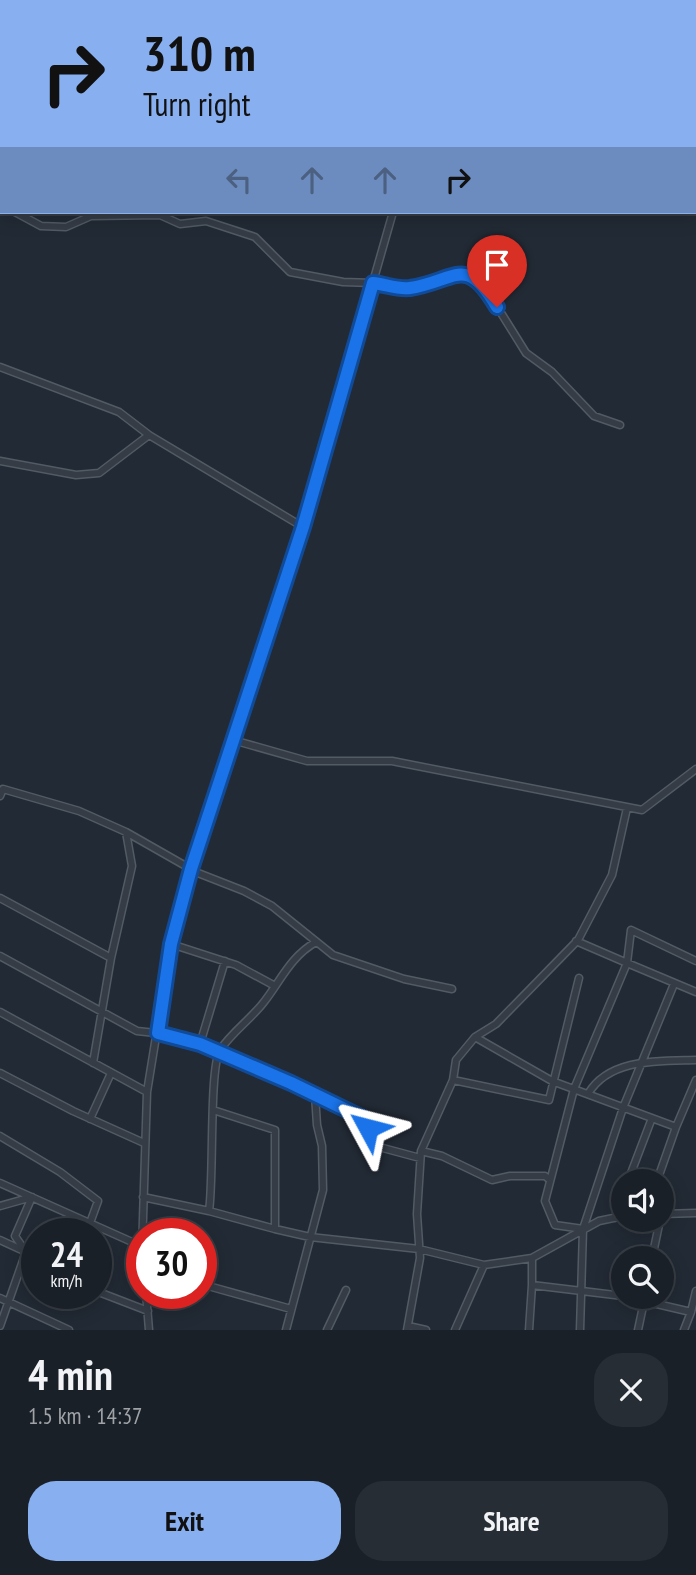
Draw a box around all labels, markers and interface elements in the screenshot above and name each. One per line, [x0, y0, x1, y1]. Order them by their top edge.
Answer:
text: 310 m [143, 21, 256, 85]
icon: right [28, 28, 119, 119]
text: Turn right [143, 83, 251, 125]
icon: left [220, 161, 258, 199]
icon: ahead [293, 161, 331, 199]
icon: ahead [366, 161, 404, 199]
icon: right [439, 161, 477, 199]
pin [467, 235, 527, 307]
icon: arrive [478, 246, 516, 284]
position arrow [331, 1091, 405, 1165]
map controls [611, 1169, 674, 1309]
button: sound [611, 1169, 674, 1232]
speed limit sign: 30 [126, 1218, 217, 1309]
text: 24 [50, 1231, 83, 1277]
button: search [611, 1246, 674, 1309]
text: km/h [51, 1269, 82, 1292]
text: 4 min [28, 1347, 113, 1402]
button: close [594, 1353, 668, 1427]
text: 1.5 km · 14:37 [28, 1401, 142, 1430]
button: Exit [28, 1481, 341, 1561]
button: Share [355, 1481, 668, 1561]

